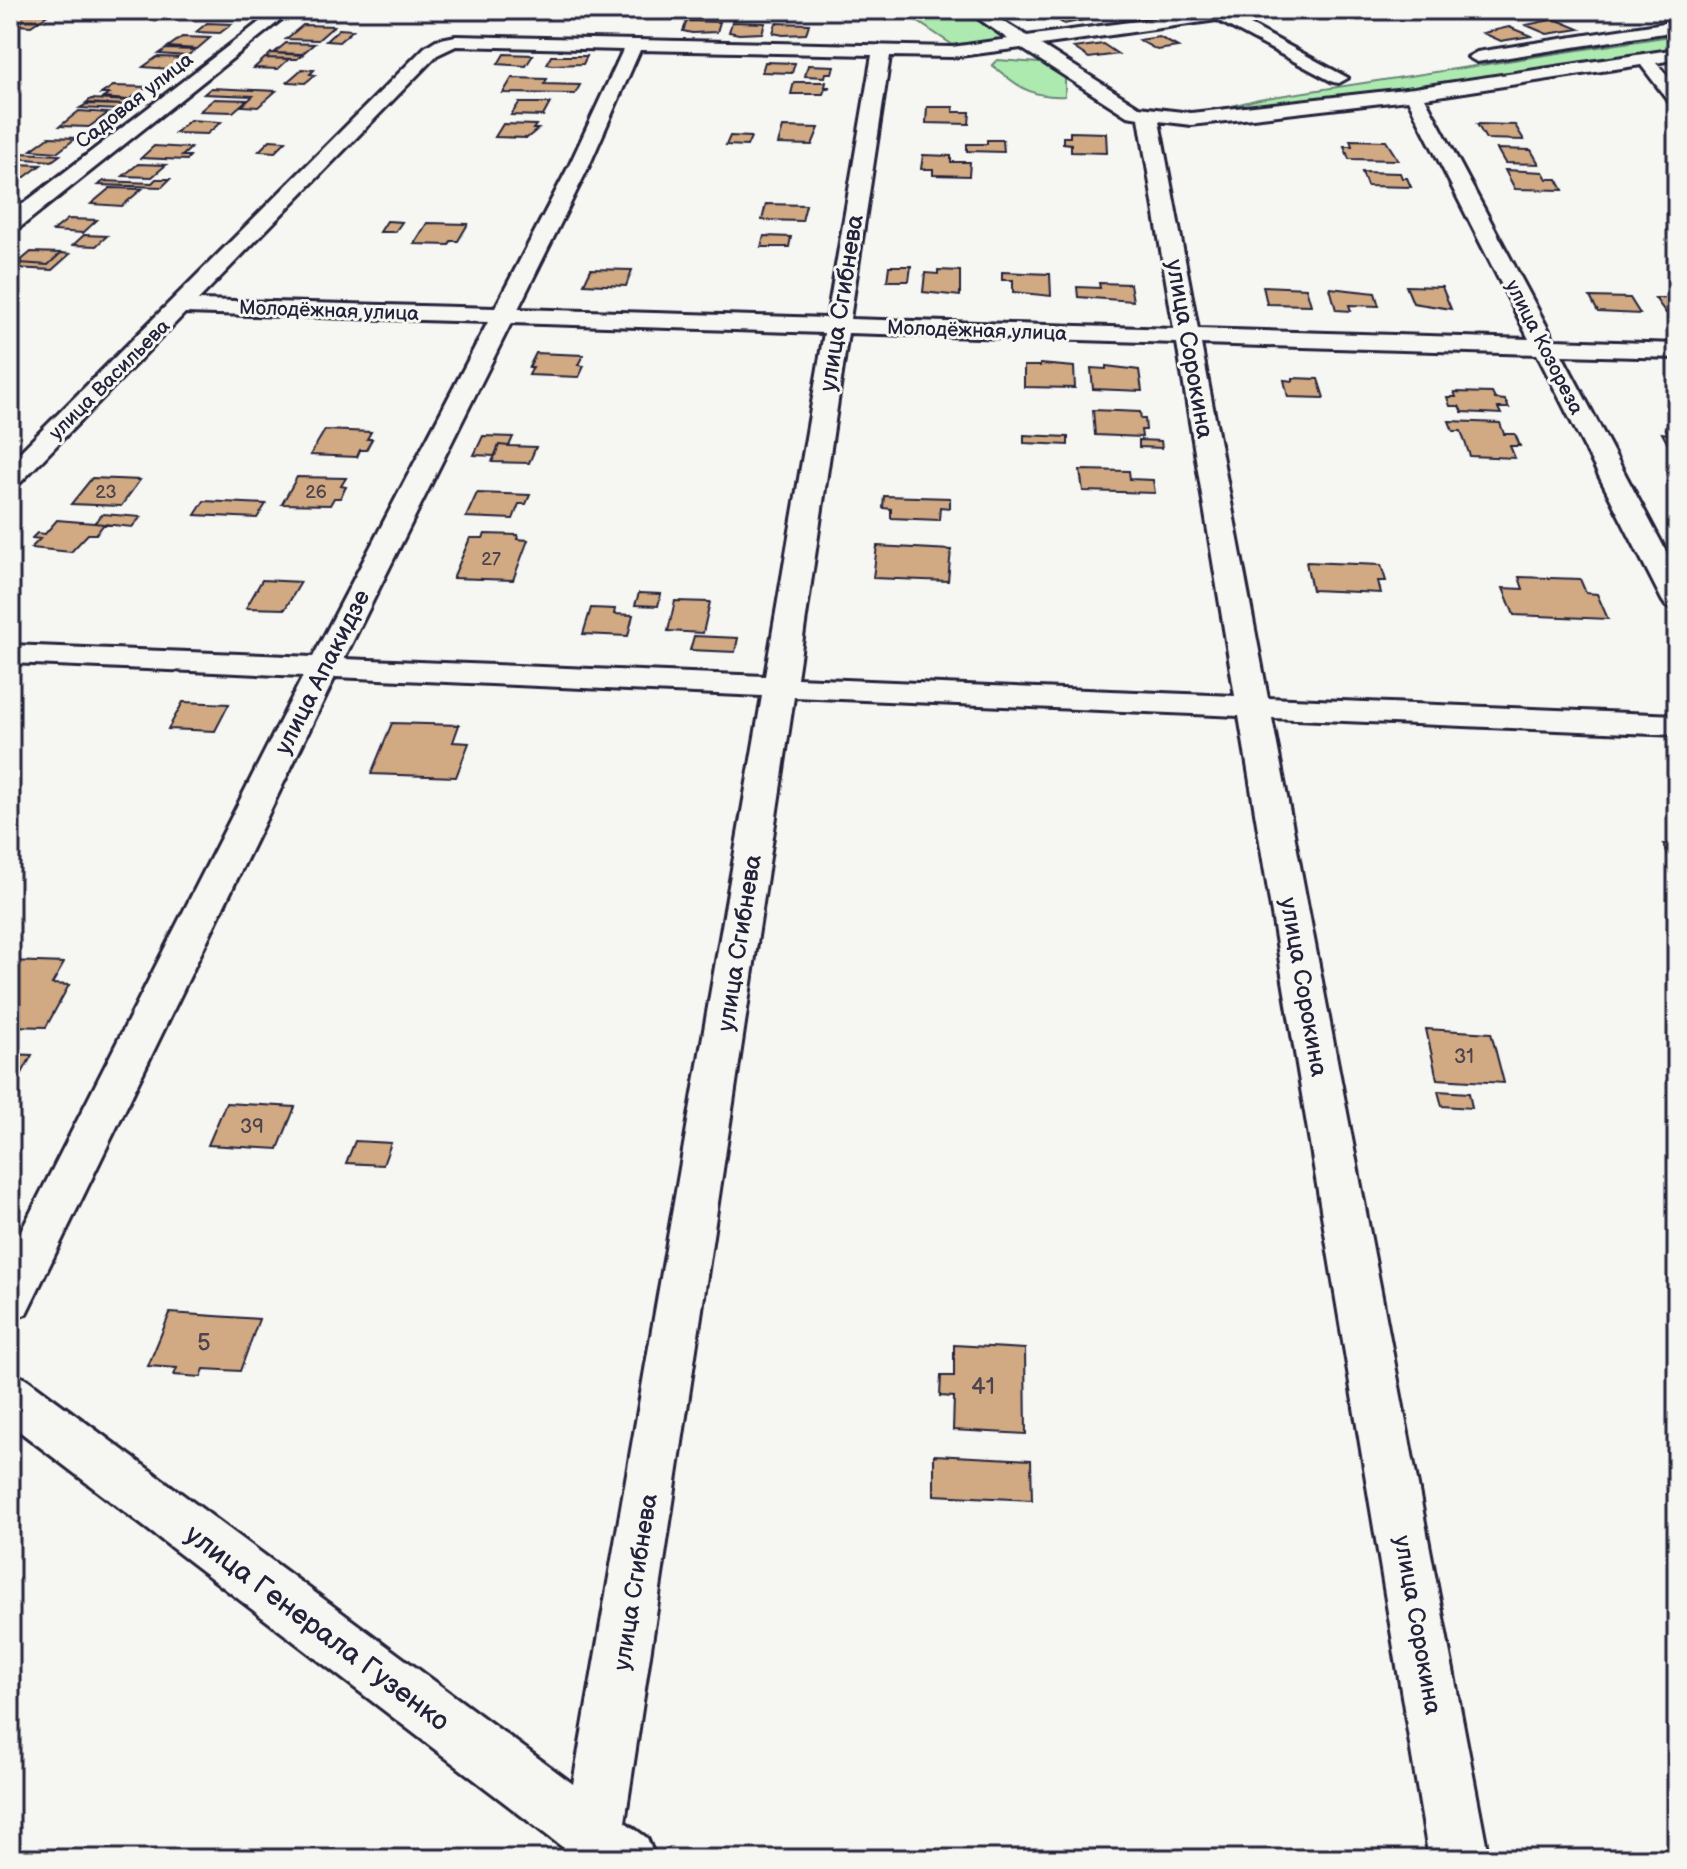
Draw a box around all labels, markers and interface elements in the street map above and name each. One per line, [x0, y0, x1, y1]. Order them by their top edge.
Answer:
street label: Садовая улица [71, 47, 198, 154]
street label: улица Сгибнева [813, 213, 870, 394]
street label: улица Сорокина [1159, 257, 1220, 441]
street label: улица Козореза [1500, 276, 1588, 419]
street label: Молодёжная улица [238, 296, 420, 326]
street label: улица Васильева [44, 314, 175, 445]
street label: Молодёжная улица [886, 316, 1068, 346]
house number: 23 [95, 482, 117, 503]
house number: 26 [305, 482, 327, 503]
house number: 27 [481, 549, 501, 570]
street label: улица Апакидзе [268, 585, 376, 760]
street label: улица Сгибнева [711, 853, 768, 1034]
street label: улица Сорокина [1273, 895, 1334, 1079]
house number: 31 [1454, 1045, 1474, 1069]
house number: 39 [240, 1115, 264, 1139]
house number: 5 [197, 1328, 211, 1357]
house number: 41 [971, 1372, 995, 1401]
street label: улица Сгибнева [607, 1492, 664, 1673]
street label: улица Генерала Гузенко [179, 1518, 456, 1738]
street label: улица Сорокина [1387, 1533, 1448, 1717]

